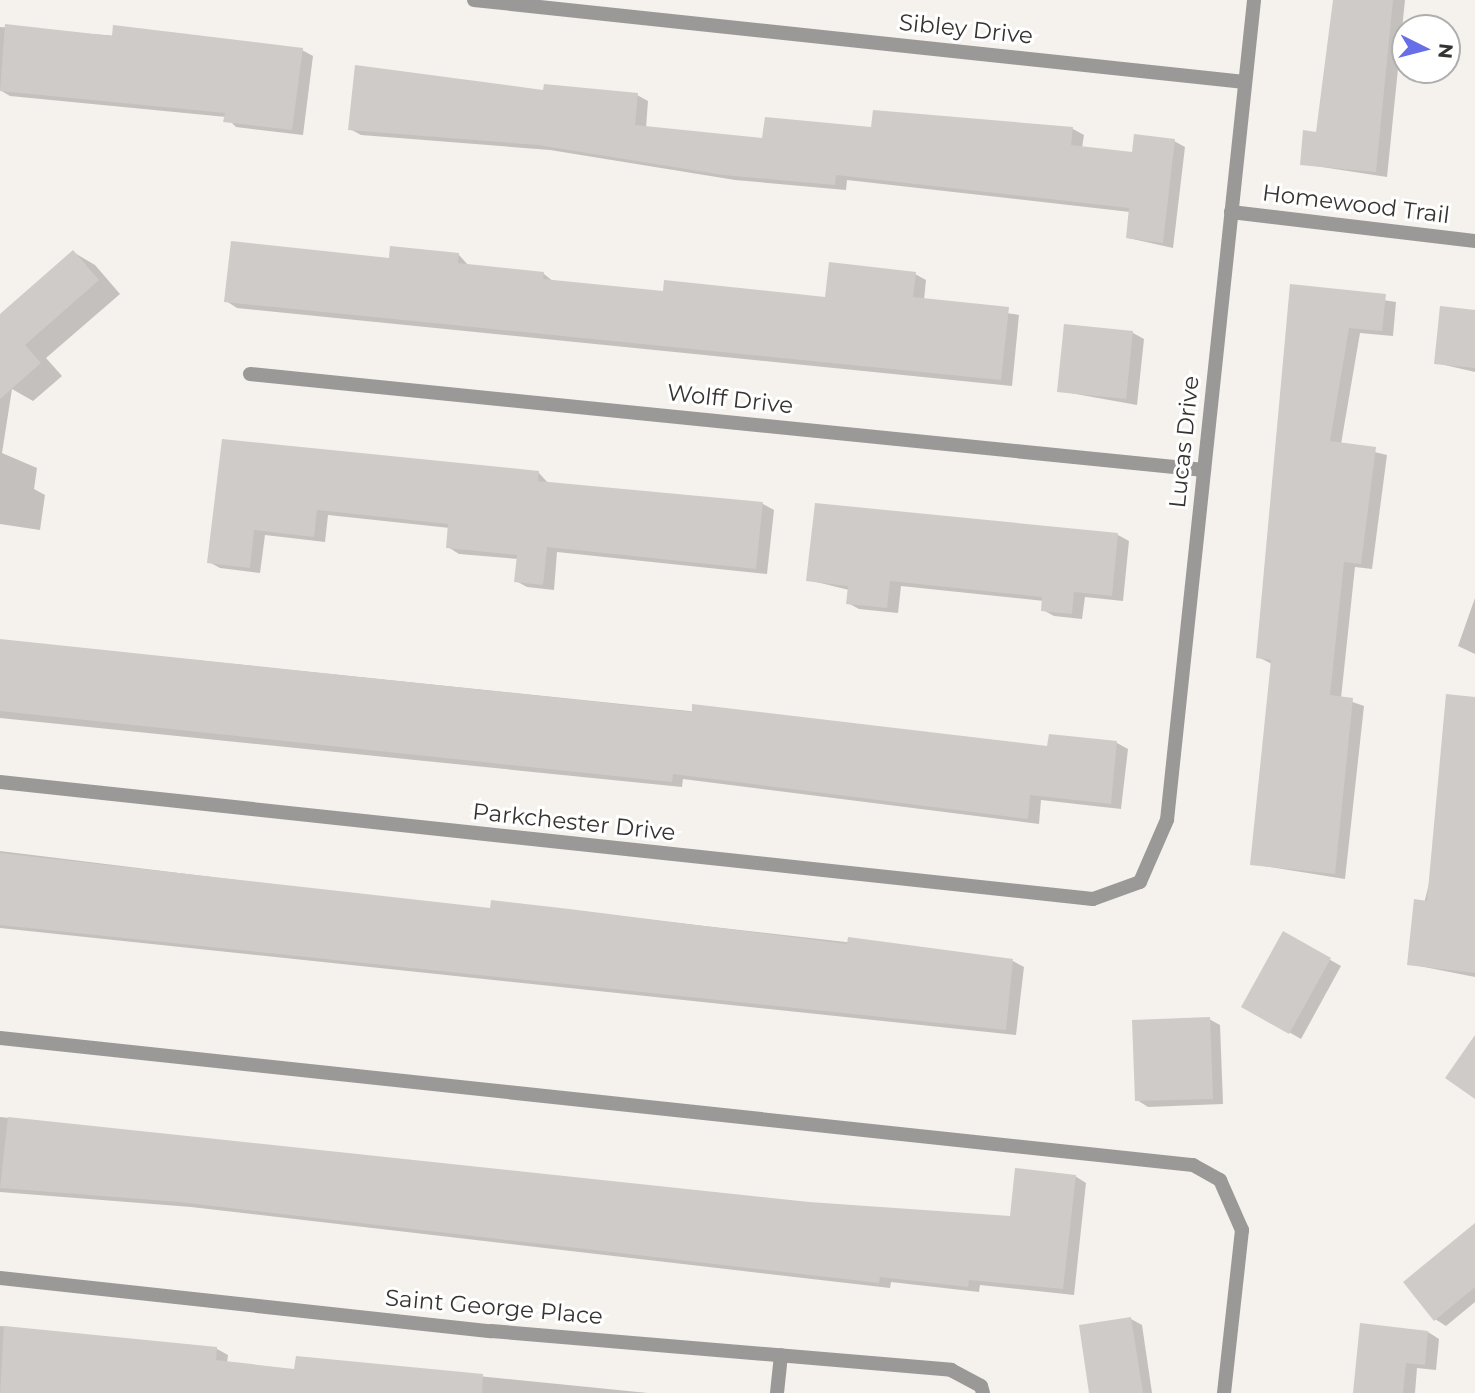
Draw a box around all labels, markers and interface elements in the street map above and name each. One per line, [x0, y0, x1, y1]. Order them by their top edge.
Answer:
street label: Sibley Drive [898, 8, 1034, 50]
north arrow [1391, 14, 1461, 84]
text: N [1433, 42, 1458, 60]
street label: Homewood Trail [1261, 179, 1451, 229]
street label: Lucas Drive [1163, 375, 1205, 509]
street label: Wolff Drive [666, 379, 794, 419]
street label: Parkchester Drive [471, 798, 677, 846]
street label: Saint George Place [384, 1284, 604, 1330]

